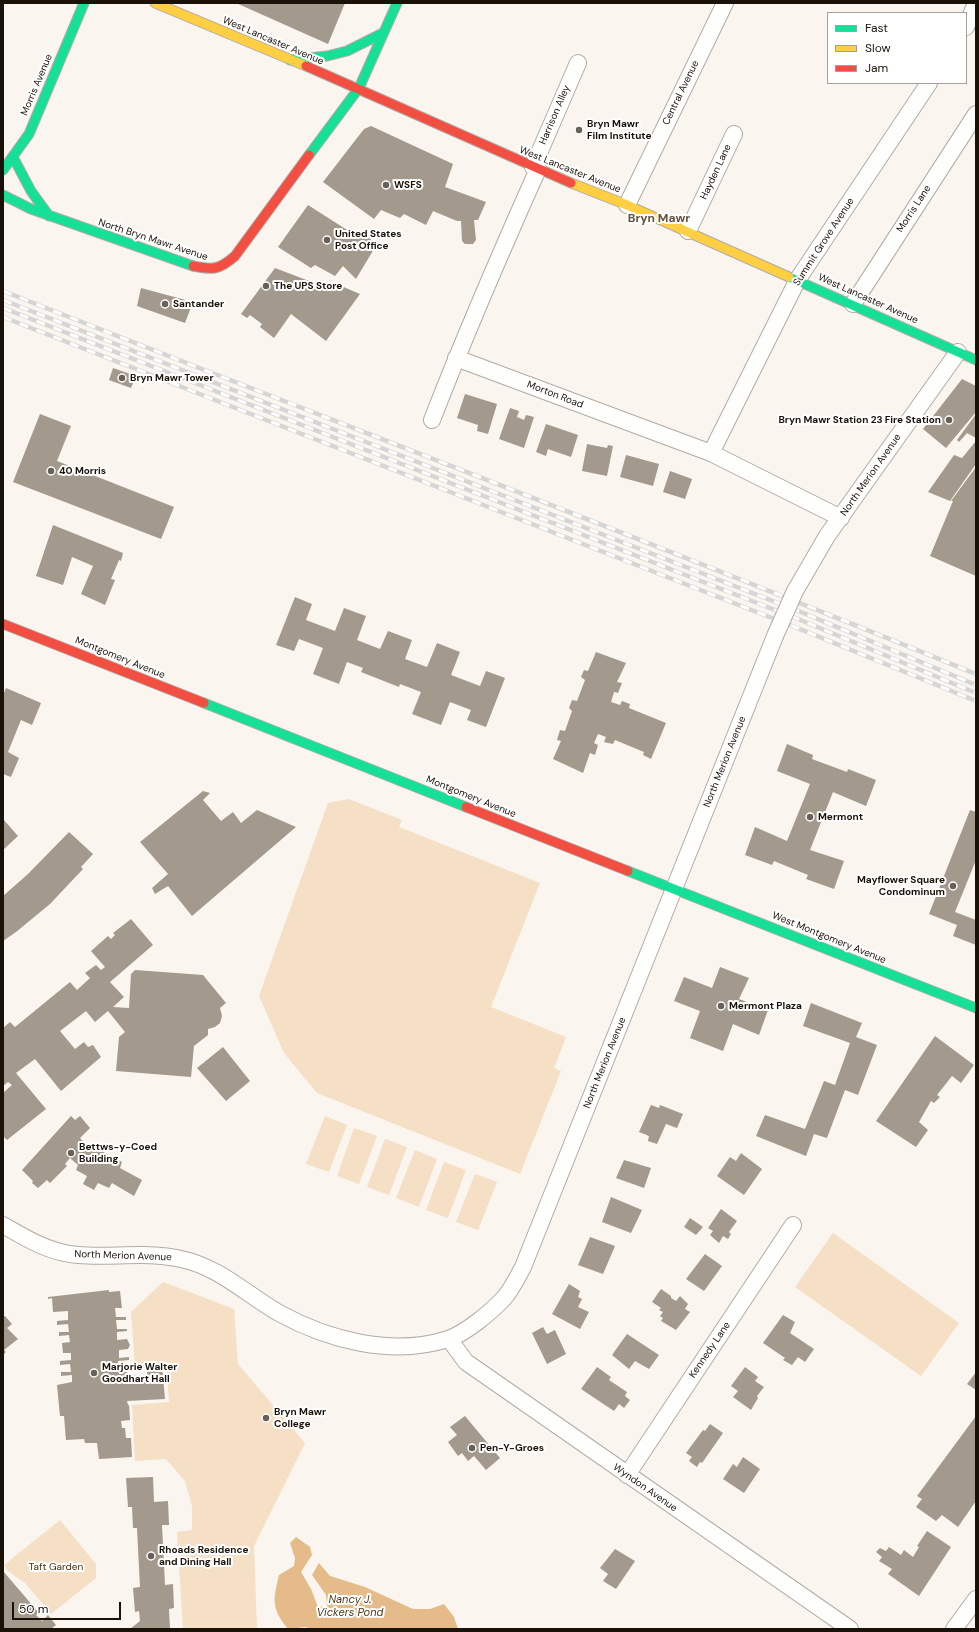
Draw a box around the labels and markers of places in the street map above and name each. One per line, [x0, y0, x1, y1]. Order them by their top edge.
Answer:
place label: Bryn Mawr Film Institute [587, 118, 652, 142]
marker: Bryn Mawr Film Institute [574, 125, 584, 135]
place label: WSFS [394, 179, 422, 191]
marker: WSFS [381, 180, 391, 190]
place label: United States Post Office [335, 228, 402, 252]
marker: United States Post Office [322, 235, 332, 245]
place label: The UPS Store [274, 280, 342, 292]
marker: The UPS Store [261, 281, 271, 291]
place label: Santander [173, 298, 224, 310]
marker: Santander [160, 299, 170, 309]
place label: Bryn Mawr Tower [130, 372, 213, 384]
marker: Bryn Mawr Tower [117, 373, 127, 383]
place label: Bryn Mawr Station 23 Fire Station [778, 414, 941, 426]
marker: Bryn Mawr Station 23 Fire Station [944, 415, 954, 425]
place label: 40 Morris [59, 465, 106, 477]
marker: 40 Morris [46, 466, 56, 476]
place label: Mermont [818, 811, 863, 823]
marker: Mermont [805, 812, 815, 822]
place label: Mayflower Square Condominum [857, 874, 945, 898]
marker: Mayflower Square Condominum [948, 881, 958, 891]
place label: Mermont Plaza [729, 1000, 802, 1012]
marker: Mermont Plaza [716, 1001, 726, 1011]
place label: Bettws-y-Coed Building [79, 1141, 157, 1164]
marker: Bettws-y-Coed Building [66, 1148, 76, 1158]
place label: Marjorie Walter Goodhart Hall [102, 1361, 177, 1384]
marker: Marjorie Walter Goodhart Hall [89, 1368, 99, 1378]
place label: Bryn Mawr College [274, 1406, 326, 1430]
marker: Bryn Mawr College [261, 1413, 271, 1423]
place label: Pen-Y-Groes [480, 1442, 544, 1454]
marker: Pen-Y-Groes [467, 1443, 477, 1453]
place label: Rhoads Residence and Dining Hall [159, 1544, 249, 1568]
marker: Rhoads Residence and Dining Hall [146, 1551, 156, 1561]

